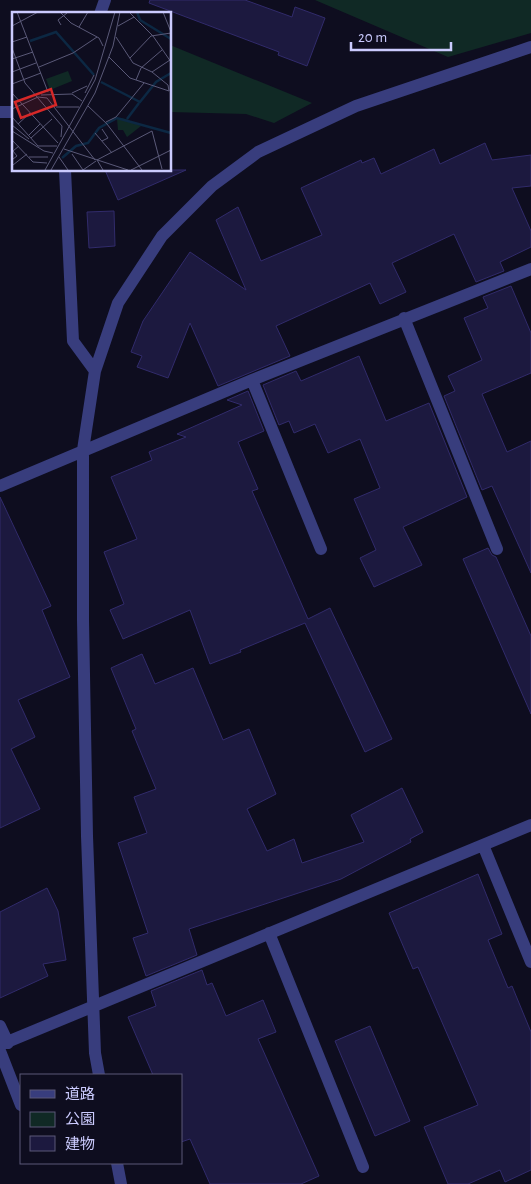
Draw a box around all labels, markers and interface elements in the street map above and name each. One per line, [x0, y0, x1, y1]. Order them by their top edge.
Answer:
inset map [12, 12, 171, 171]
scale bar [351, 20, 451, 52]
text: 20 m [358, 30, 387, 45]
legend [20, 1074, 182, 1164]
text: 道路 [65, 1086, 95, 1102]
text: 公園 [65, 1111, 95, 1127]
text: 建物 [65, 1136, 95, 1152]

